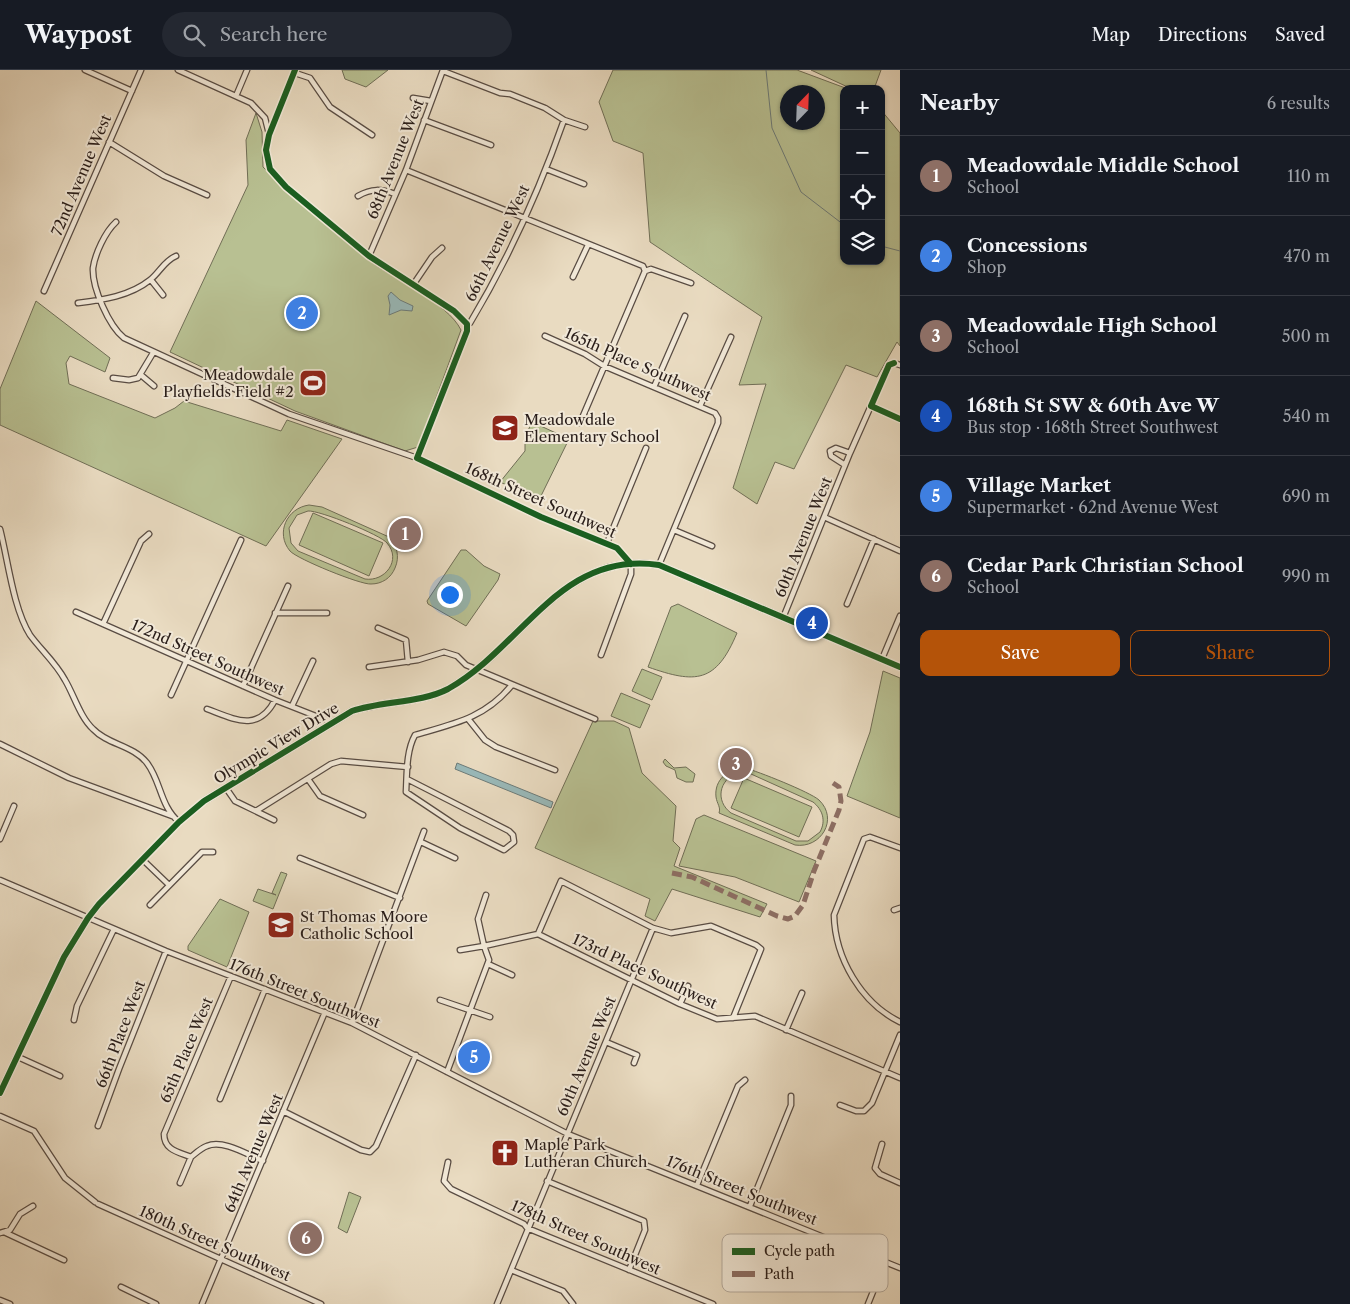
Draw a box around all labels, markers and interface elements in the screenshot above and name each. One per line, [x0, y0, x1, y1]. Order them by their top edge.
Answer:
search box [162, 12, 512, 57]
text: Waypost [25, 20, 132, 49]
icon: search [180, 21, 208, 49]
text: Search here [220, 23, 327, 46]
text: Map [1091, 24, 1130, 46]
text: Directions [1158, 24, 1247, 46]
text: Saved [1275, 24, 1325, 46]
north arrow [780, 85, 825, 130]
map controls [840, 85, 885, 265]
button: + [840, 85, 885, 130]
text: Nearby [920, 90, 999, 115]
text: 6 results [1267, 93, 1330, 113]
street label: 68th Avenue West [362, 96, 428, 222]
street label: 72nd Avenue West [47, 111, 115, 239]
button: − [840, 130, 885, 175]
text: Meadowdale Middle School [967, 154, 1239, 177]
text: 1 [932, 166, 940, 186]
text: 110 m [1287, 166, 1330, 186]
button: locate [840, 175, 885, 220]
text: School [967, 177, 1019, 197]
street label: 66th Avenue West [460, 181, 534, 305]
button: layers [840, 220, 885, 265]
text: Concessions [967, 234, 1088, 257]
text: 2 [931, 246, 941, 266]
text: 470 m [1284, 246, 1330, 266]
text: Shop [967, 257, 1006, 277]
pin: 2 [286, 294, 318, 332]
text: Meadowdale High School [967, 314, 1217, 337]
street label: 165th Place Southwest [562, 323, 715, 405]
text: 3 [931, 326, 941, 346]
text: 500 m [1282, 326, 1330, 346]
text: School [967, 337, 1019, 357]
place label: Meadowdale Playfields Field #2 [163, 365, 294, 401]
sports icon: Meadowdale Playfields Field #2 [298, 368, 328, 398]
text: 168th St SW & 60th Ave W [967, 394, 1219, 417]
text: 4 [931, 406, 941, 426]
text: 540 m [1283, 406, 1330, 426]
place label: Meadowdale Elementary School [524, 410, 660, 446]
school or university icon: Meadowdale Elementary School [490, 413, 520, 443]
text: Bus stop · 168th Street Southwest [967, 417, 1218, 437]
street label: 168th Street Southwest [463, 458, 620, 542]
street label: 60th Avenue West [770, 473, 836, 600]
text: Village Market [967, 474, 1111, 497]
text: 5 [932, 486, 940, 506]
text: 690 m [1282, 486, 1330, 506]
text: Supermarket · 62nd Avenue West [967, 497, 1218, 517]
pin: 1 [389, 515, 421, 553]
text: Cedar Park Christian School [967, 554, 1244, 577]
text: 6 [931, 566, 941, 586]
text: 990 m [1282, 566, 1330, 586]
text: School [967, 577, 1019, 597]
your location [437, 582, 463, 608]
pin: 4 [796, 604, 828, 642]
street label: 172nd Street Southwest [129, 615, 288, 700]
button: Save [920, 630, 1120, 676]
button: Share [1130, 630, 1330, 676]
street label: Olympic View Drive [210, 698, 342, 788]
pin: 3 [720, 745, 752, 783]
place label: St Thomas Moore Catholic School [300, 907, 428, 943]
school or university icon: St Thomas Moore Catholic School [266, 910, 296, 940]
street label: 173rd Place Southwest [570, 929, 721, 1013]
street label: 176th Street Southwest [227, 954, 384, 1032]
street label: 66th Place West [91, 977, 149, 1090]
street label: 60th Avenue West [552, 993, 620, 1119]
street label: 65th Place West [155, 994, 217, 1106]
pin: 5 [458, 1038, 490, 1076]
street label: 64th Avenue West [219, 1090, 287, 1215]
place label: Maple Park Lutheran Church [524, 1135, 648, 1171]
church icon: Maple Park Lutheran Church [490, 1138, 520, 1168]
street label: 176th Street Southwest [664, 1151, 821, 1229]
street label: 178th Street Southwest [508, 1195, 664, 1279]
street label: 180th Street Southwest [136, 1201, 294, 1285]
pin: 6 [290, 1219, 322, 1257]
legend [722, 1234, 888, 1292]
text: Cycle path [764, 1242, 835, 1260]
text: Path [764, 1265, 794, 1283]

